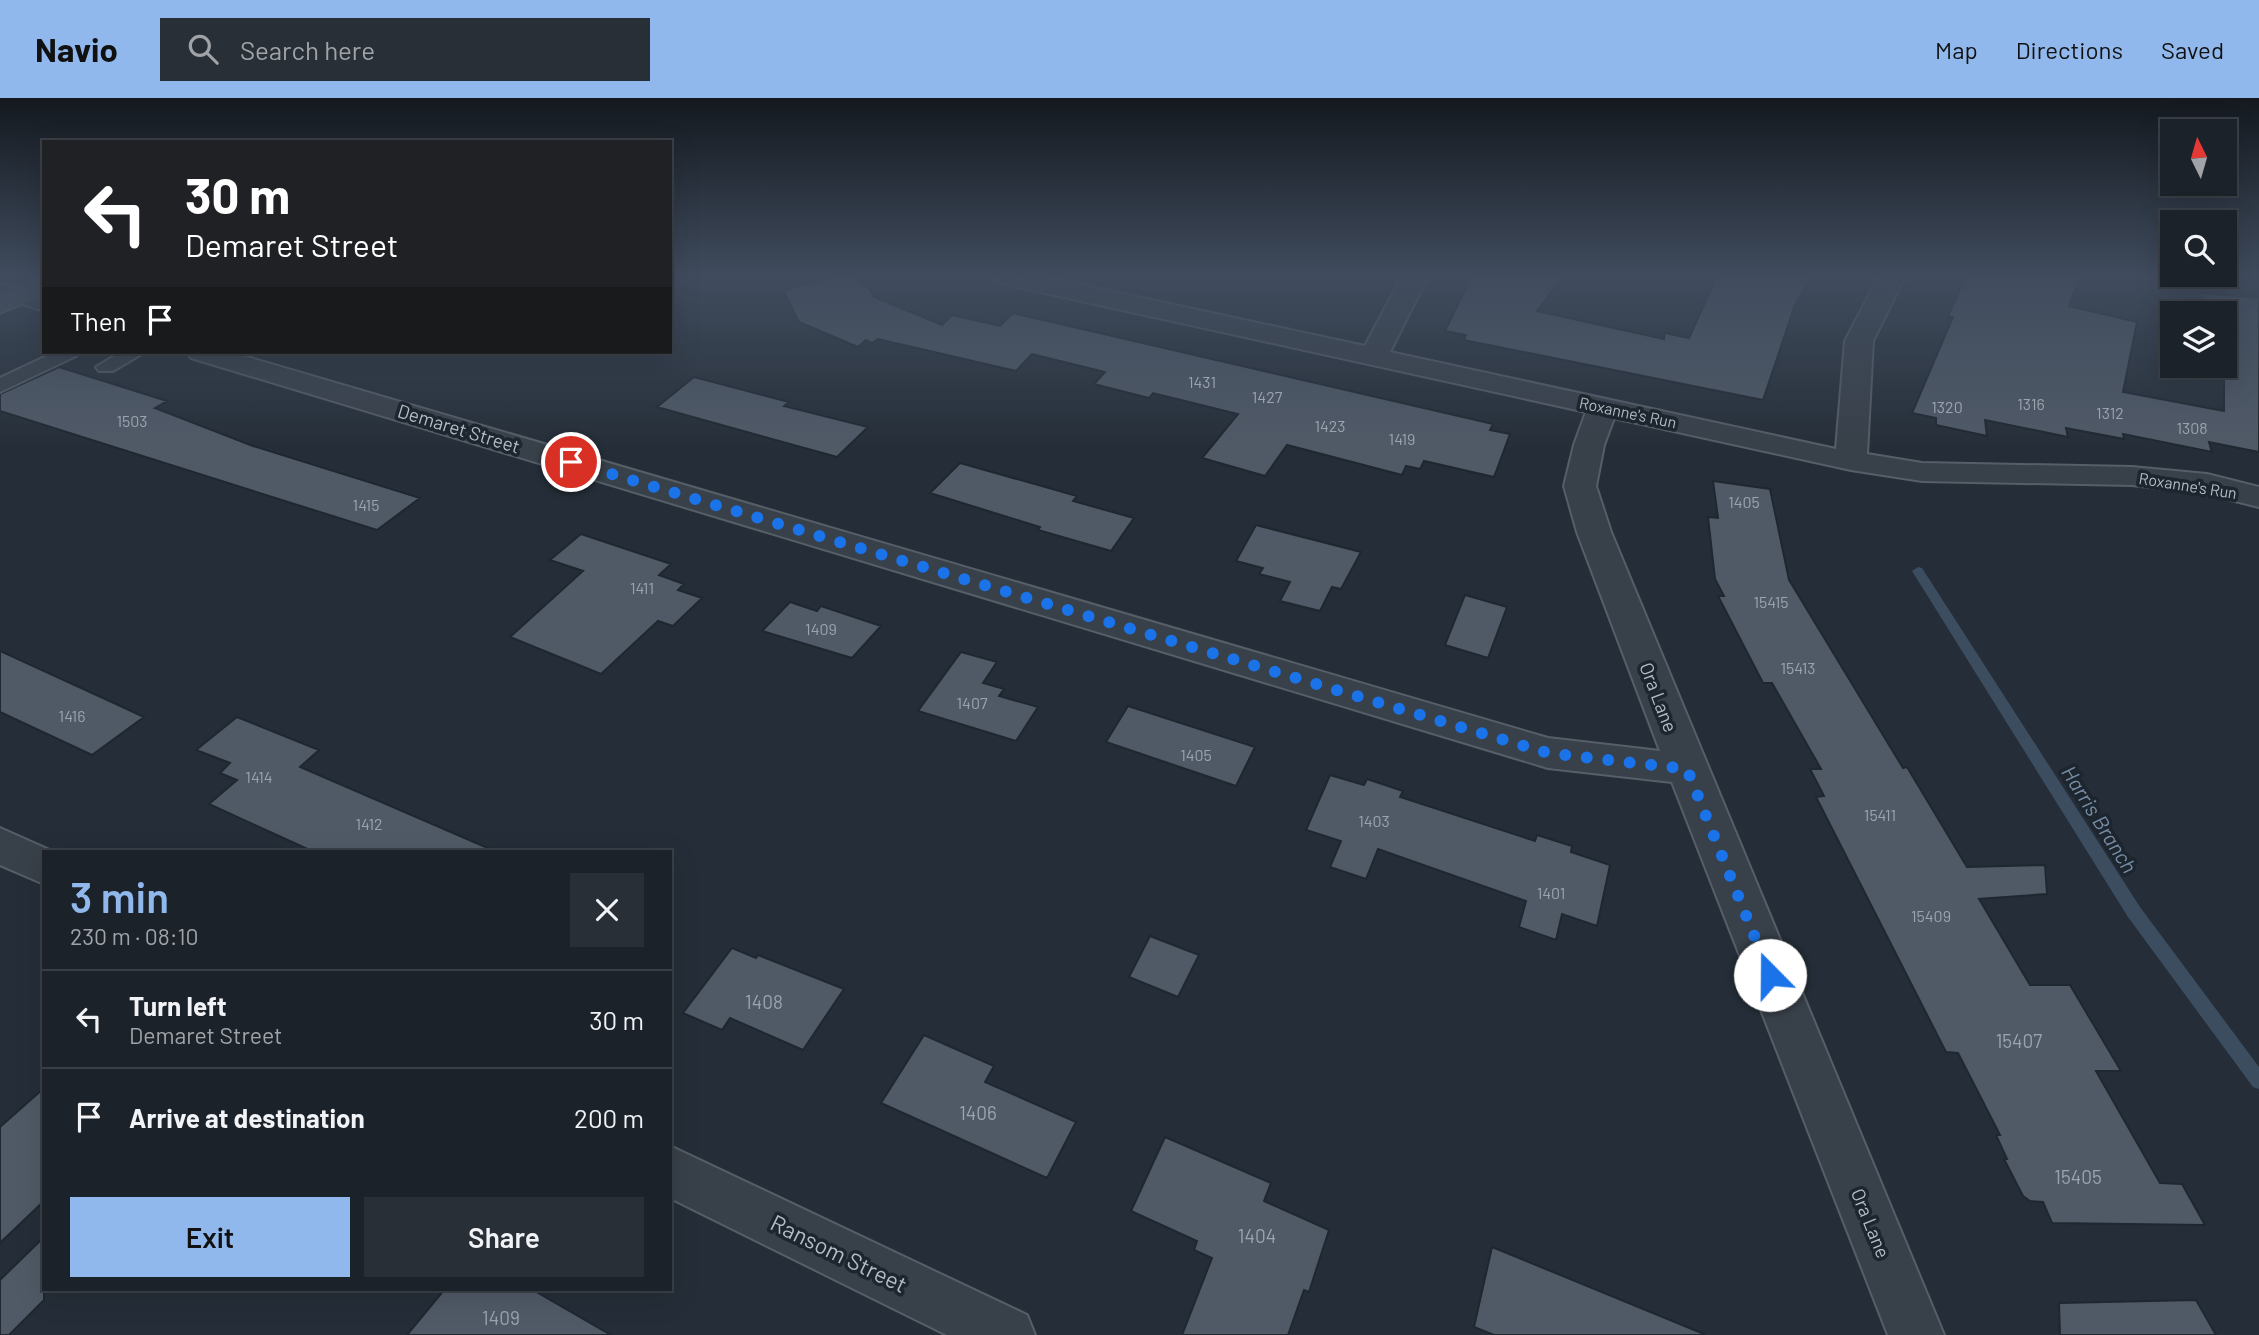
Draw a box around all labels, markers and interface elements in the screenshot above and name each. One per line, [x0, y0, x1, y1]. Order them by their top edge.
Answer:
search box [160, 18, 650, 81]
text: Navio [35, 29, 118, 69]
icon: search [184, 30, 222, 68]
text: Search here [240, 34, 375, 65]
text: Map [1935, 35, 1978, 64]
text: Directions [2016, 35, 2123, 64]
text: Saved [2161, 35, 2224, 64]
north arrow [2160, 119, 2236, 196]
map controls [2160, 119, 2237, 378]
text: 30 m [185, 165, 290, 224]
icon: left [70, 168, 161, 259]
button: search [2160, 210, 2237, 287]
text: Demaret Street [185, 225, 398, 263]
icon: arrive [141, 301, 179, 339]
button: layers [2160, 301, 2237, 378]
text: Then [70, 305, 127, 336]
house number: 1431 [1188, 372, 1216, 391]
house number: 1427 [1252, 387, 1283, 406]
street label: Roxanne's Run [1578, 392, 1678, 432]
house number: 1316 [2017, 394, 2045, 413]
house number: 1320 [1931, 397, 1963, 416]
street label: Demaret Street [395, 398, 523, 458]
house number: 1312 [2096, 403, 2124, 422]
house number: 1503 [116, 411, 148, 430]
house number: 1423 [1314, 416, 1346, 435]
house number: 1308 [2176, 418, 2208, 437]
house number: 1419 [1389, 429, 1415, 448]
pin [541, 432, 601, 492]
icon: arrive [552, 443, 590, 481]
street label: Roxanne's Run [2138, 468, 2238, 502]
house number: 1405 [1728, 492, 1760, 511]
house number: 1415 [353, 495, 379, 514]
house number: 1411 [630, 578, 654, 597]
house number: 15415 [1754, 592, 1789, 611]
house number: 1409 [805, 619, 837, 638]
house number: 15413 [1780, 658, 1816, 677]
street label: Ora Lane [1635, 659, 1683, 735]
house number: 1407 [956, 693, 988, 712]
house number: 1416 [59, 706, 85, 725]
house number: 1405 [1180, 745, 1212, 764]
water label: Harris Branch [2057, 761, 2143, 877]
house number: 1414 [245, 767, 273, 786]
house number: 15411 [1864, 805, 1896, 824]
house number: 1403 [1358, 811, 1390, 830]
house number: 1412 [355, 814, 383, 833]
text: 3 min [70, 871, 169, 921]
button: close [570, 873, 644, 947]
house number: 1401 [1537, 883, 1565, 902]
house number: 15409 [1911, 906, 1951, 925]
text: 230 m · 08:10 [70, 922, 199, 950]
position arrow [1733, 938, 1807, 1012]
text: Turn left [129, 990, 227, 1021]
house number: 1408 [745, 990, 783, 1013]
icon: left [70, 1000, 108, 1038]
text: 30 m [589, 1004, 644, 1035]
text: Demaret Street [129, 1021, 282, 1049]
house number: 15407 [1996, 1029, 2042, 1052]
icon: arrive [70, 1098, 108, 1136]
house number: 1406 [959, 1101, 997, 1124]
text: Arrive at destination [129, 1102, 365, 1133]
text: 200 m [574, 1102, 644, 1133]
house number: 15405 [2054, 1165, 2102, 1188]
street label: Ora Lane [1847, 1185, 1895, 1261]
button: Exit [70, 1197, 350, 1277]
button: Share [364, 1197, 644, 1277]
street label: Ransom Street [766, 1208, 912, 1298]
house number: 1404 [1238, 1224, 1276, 1247]
house number: 1409 [482, 1306, 520, 1329]

